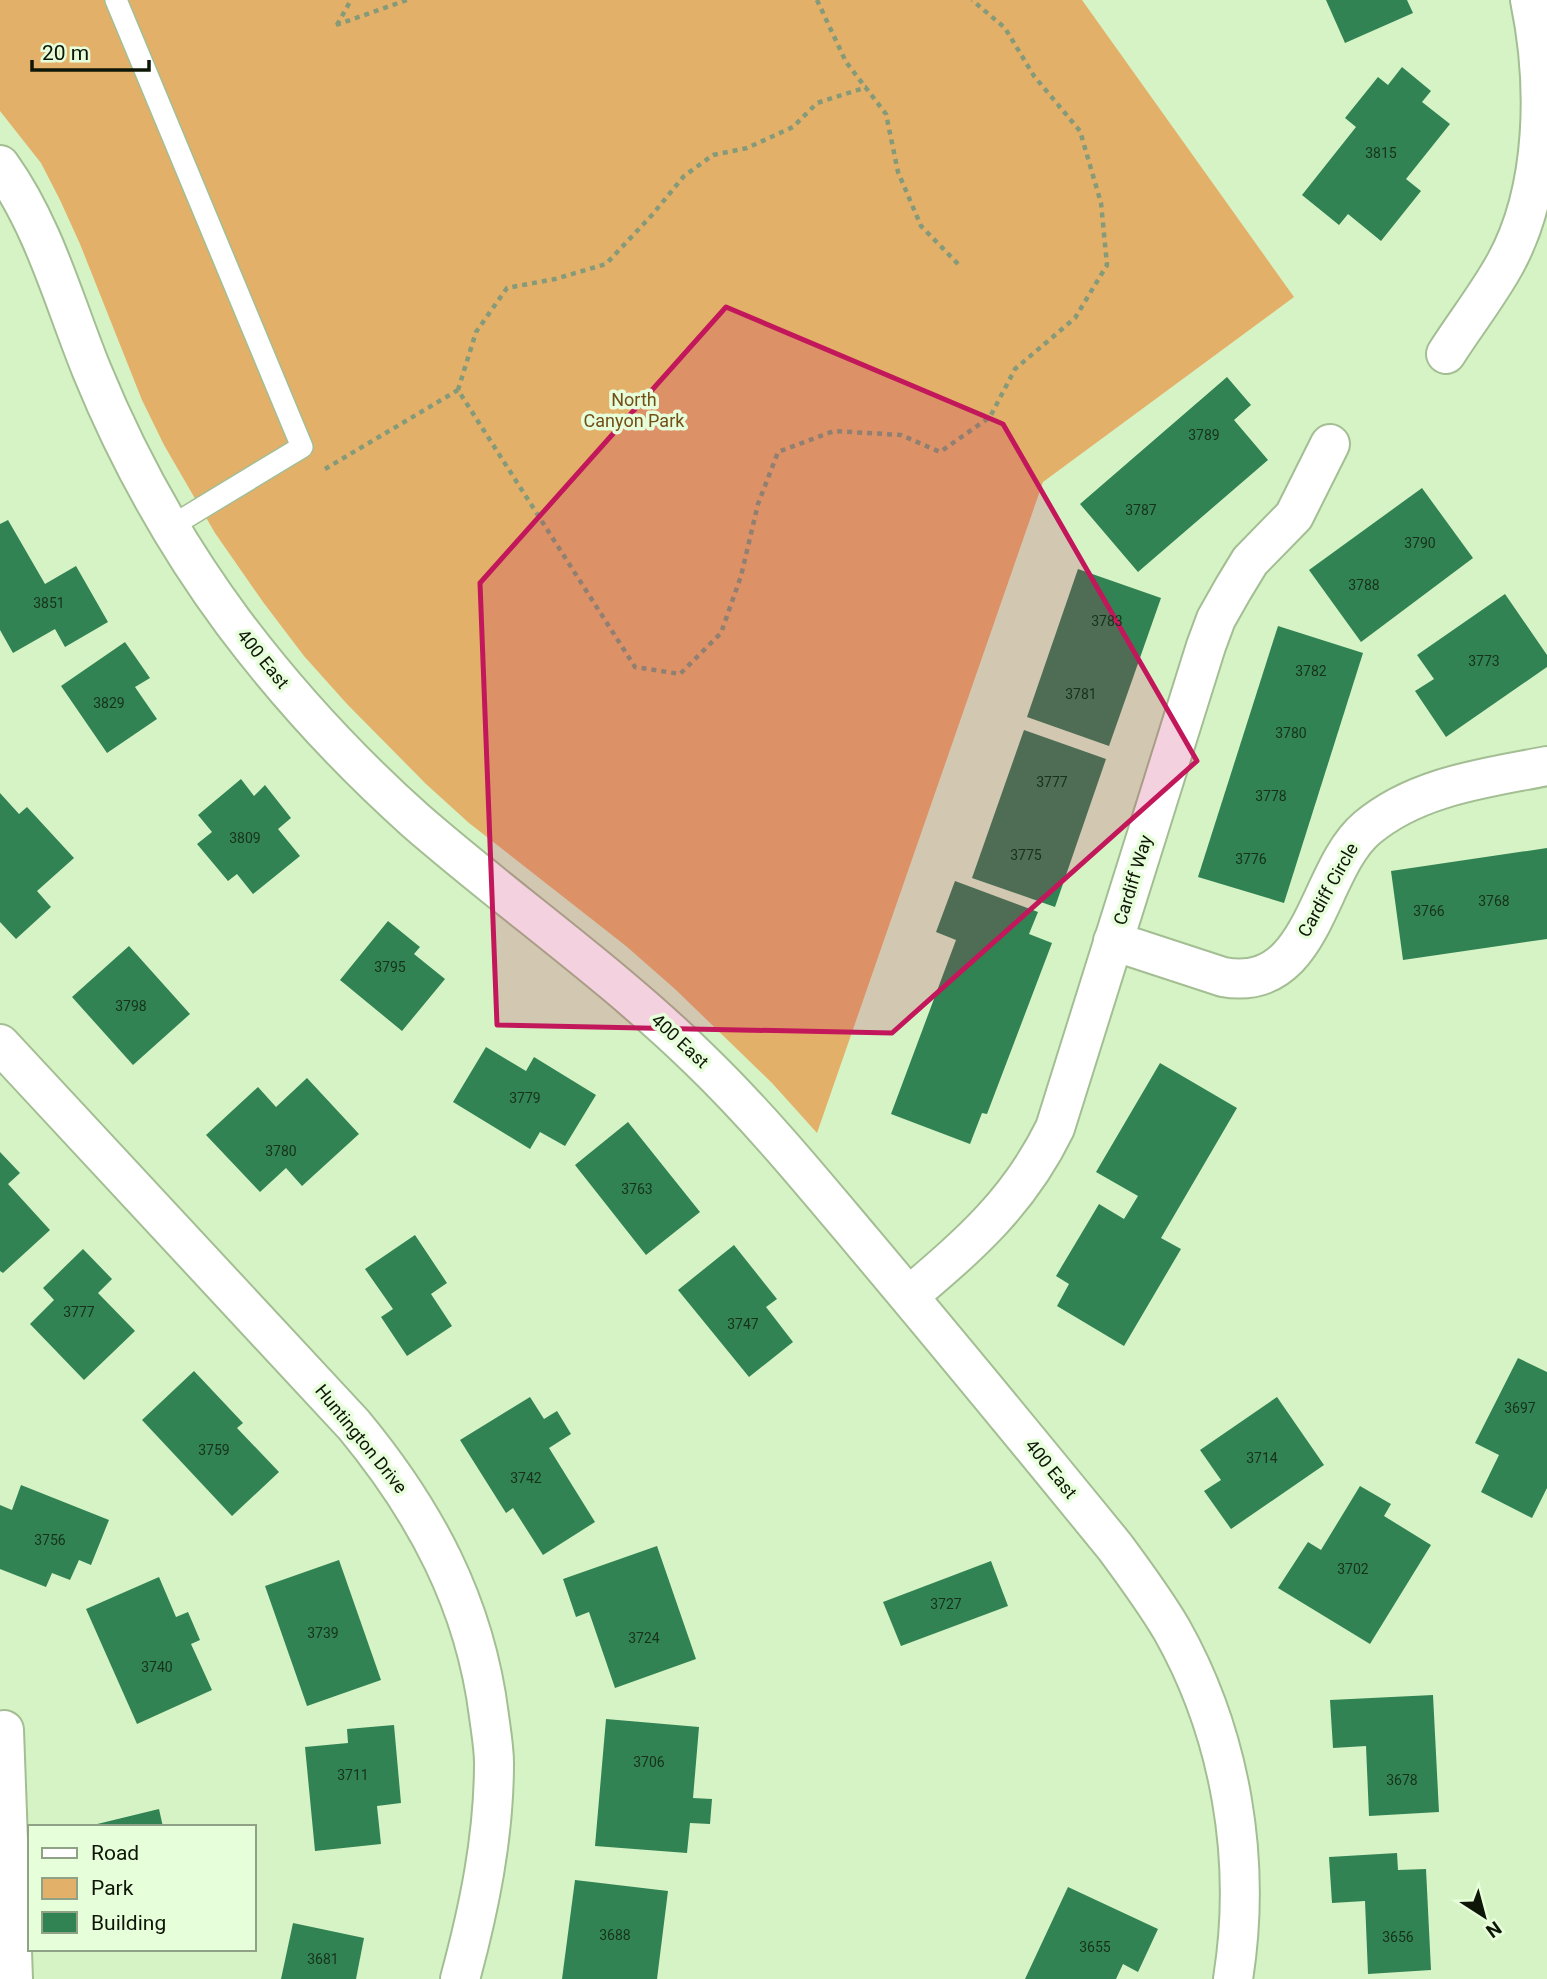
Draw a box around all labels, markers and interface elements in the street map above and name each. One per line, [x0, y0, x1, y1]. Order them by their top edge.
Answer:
scale bar [32, 28, 149, 72]
text: 20 m [42, 41, 89, 65]
house number: 3815 [1365, 145, 1397, 161]
park label: North Canyon Park [584, 389, 685, 431]
house number: 3789 [1188, 427, 1220, 443]
house number: 3787 [1125, 502, 1157, 518]
house number: 3790 [1404, 535, 1436, 551]
house number: 3788 [1348, 577, 1380, 593]
house number: 3851 [33, 595, 65, 611]
house number: 3783 [1091, 613, 1123, 629]
street label: 400 East [233, 625, 294, 693]
house number: 3773 [1468, 653, 1500, 669]
house number: 3782 [1295, 663, 1327, 679]
house number: 3781 [1065, 686, 1097, 702]
house number: 3829 [93, 695, 125, 711]
house number: 3780 [1275, 725, 1307, 741]
house number: 3777 [1036, 774, 1068, 790]
house number: 3778 [1255, 788, 1287, 804]
house number: 3809 [229, 830, 261, 846]
street label: Cardiff Way [1109, 832, 1156, 927]
street label: Cardiff Circle [1293, 839, 1362, 940]
house number: 3775 [1010, 847, 1042, 863]
house number: 3776 [1235, 851, 1267, 867]
house number: 3768 [1478, 893, 1510, 909]
house number: 3766 [1413, 903, 1445, 919]
house number: 3795 [374, 959, 406, 975]
house number: 3798 [115, 998, 147, 1014]
street label: 400 East [648, 1009, 713, 1072]
house number: 3779 [509, 1090, 541, 1106]
house number: 3780 [265, 1143, 297, 1159]
house number: 3763 [621, 1181, 653, 1197]
house number: 3777 [63, 1304, 95, 1320]
house number: 3747 [727, 1316, 759, 1332]
street label: Huntington Drive [311, 1380, 412, 1497]
house number: 3697 [1504, 1400, 1536, 1416]
street label: 400 East [1021, 1435, 1082, 1503]
house number: 3759 [198, 1442, 230, 1458]
house number: 3714 [1246, 1450, 1278, 1466]
house number: 3742 [510, 1470, 542, 1486]
house number: 3756 [34, 1532, 66, 1548]
house number: 3702 [1337, 1561, 1369, 1577]
house number: 3727 [930, 1596, 962, 1612]
house number: 3739 [307, 1625, 339, 1641]
house number: 3724 [628, 1630, 660, 1646]
house number: 3740 [141, 1659, 173, 1675]
house number: 3706 [633, 1754, 665, 1770]
house number: 3711 [337, 1767, 369, 1783]
house number: 3678 [1386, 1772, 1418, 1788]
legend [28, 1825, 256, 1951]
text: Road [91, 1841, 139, 1865]
text: Park [91, 1876, 134, 1900]
north arrow [1449, 1881, 1519, 1951]
text: Building [91, 1911, 166, 1935]
text: N [1482, 1916, 1506, 1943]
house number: 3688 [599, 1927, 631, 1943]
house number: 3656 [1382, 1929, 1414, 1945]
house number: 3655 [1079, 1939, 1111, 1955]
house number: 3681 [307, 1951, 339, 1967]

